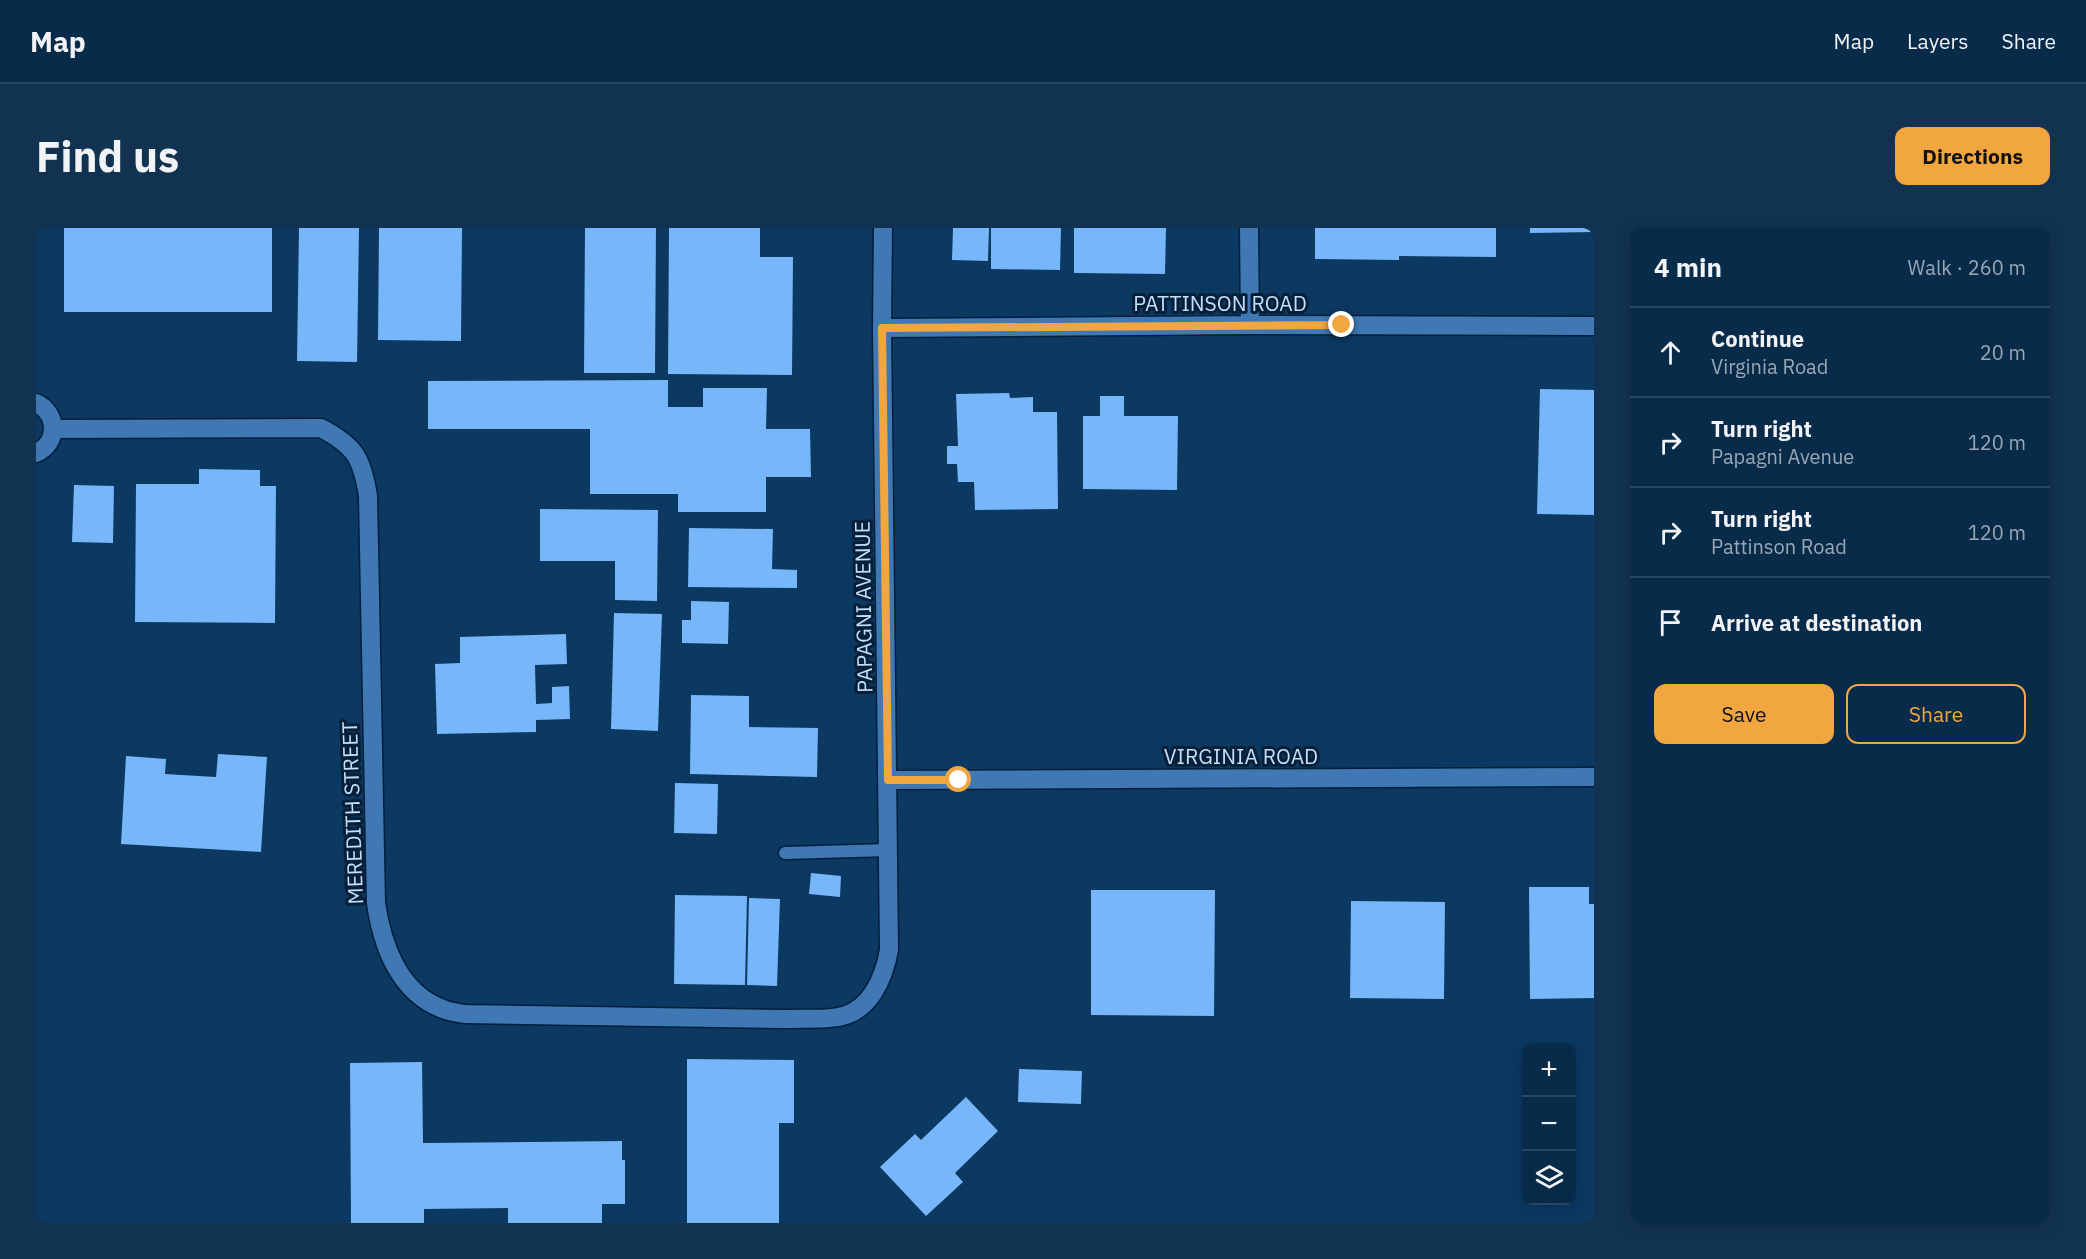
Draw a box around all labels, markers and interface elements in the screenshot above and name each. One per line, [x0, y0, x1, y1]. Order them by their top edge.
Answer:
text: Map [30, 23, 86, 60]
text: Map [1834, 27, 1874, 55]
text: Layers [1907, 27, 1969, 55]
text: Share [2002, 27, 2056, 55]
button: Directions [1895, 127, 2050, 185]
text: Find us [36, 129, 179, 184]
text: 4 min [1654, 250, 1722, 284]
text: Walk · 260 m [1908, 254, 2026, 281]
street label: PATTINSON ROAD [1133, 289, 1307, 317]
route end [1328, 311, 1354, 337]
text: Continue [1711, 324, 1804, 353]
icon: ahead [1654, 336, 1687, 369]
text: 20 m [1980, 339, 2026, 366]
text: Virginia Road [1711, 353, 1828, 380]
text: Turn right [1711, 414, 1812, 443]
icon: right [1654, 426, 1687, 459]
text: 120 m [1968, 429, 2026, 456]
text: Papagni Avenue [1711, 443, 1854, 470]
text: Turn right [1711, 504, 1812, 533]
icon: right [1654, 516, 1687, 549]
text: 120 m [1968, 519, 2026, 546]
street label: PAPAGNI AVENUE [848, 521, 878, 693]
text: Pattinson Road [1711, 533, 1847, 560]
icon: arrive [1654, 606, 1687, 639]
text: Arrive at destination [1711, 608, 1922, 637]
button: Save [1654, 684, 1834, 744]
button: Share [1846, 684, 2026, 744]
street label: MEREDITH STREET [335, 721, 369, 905]
street label: VIRGINIA ROAD [1164, 742, 1318, 770]
route start [945, 766, 971, 792]
map controls [1522, 1043, 1576, 1205]
button: + [1522, 1043, 1576, 1097]
button: − [1522, 1097, 1576, 1151]
button: layers [1522, 1151, 1576, 1205]

